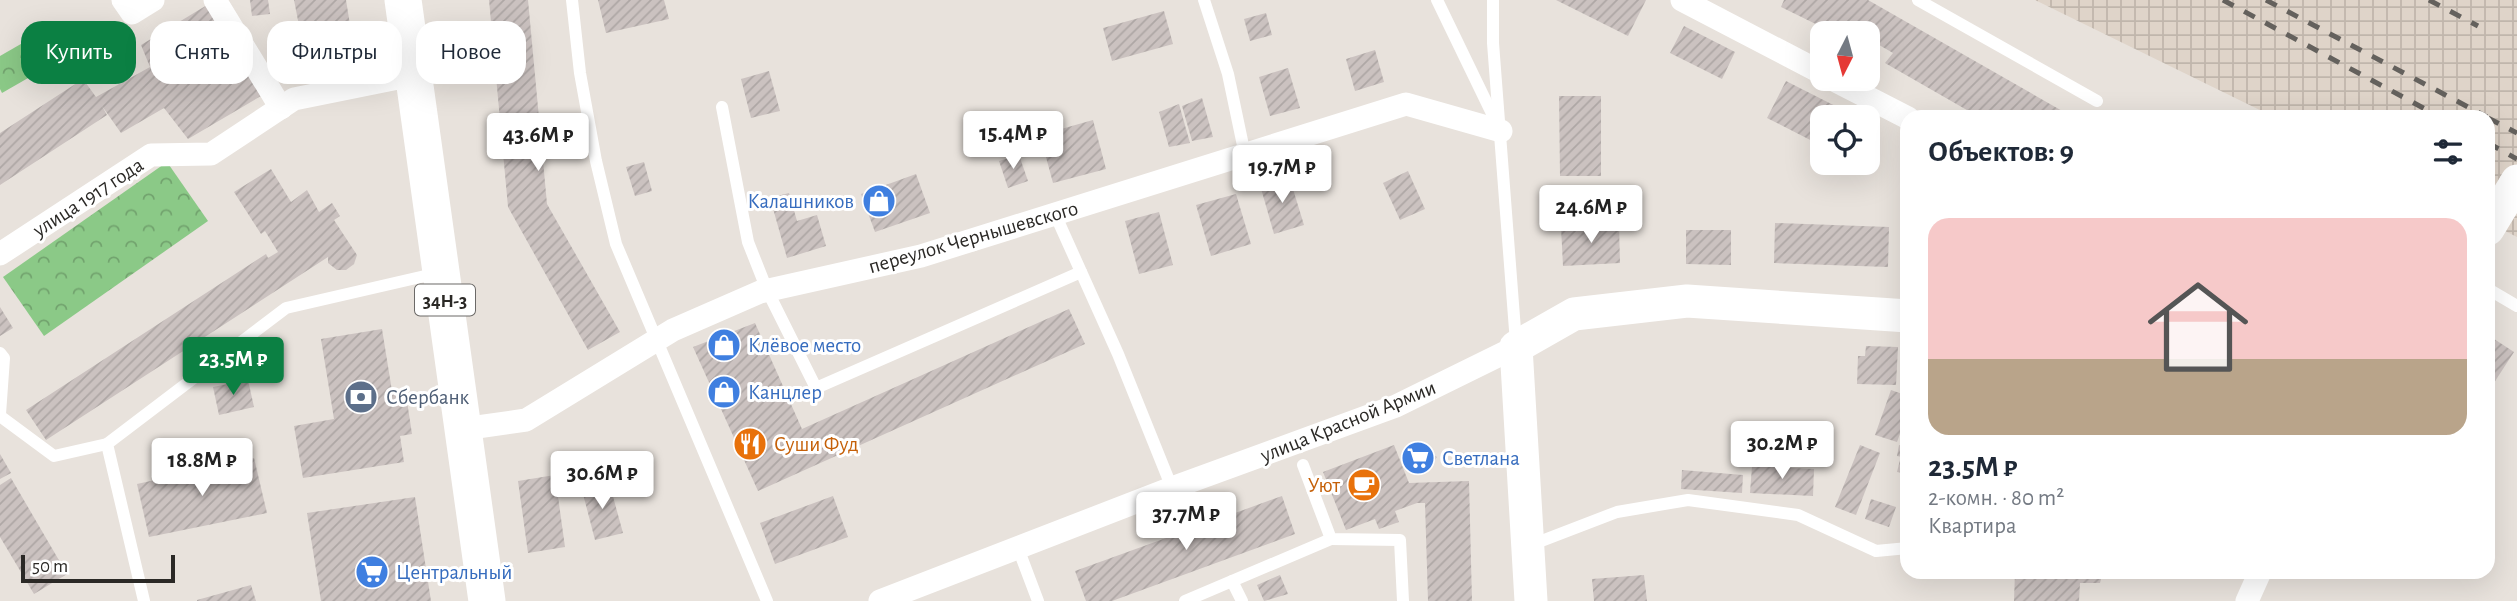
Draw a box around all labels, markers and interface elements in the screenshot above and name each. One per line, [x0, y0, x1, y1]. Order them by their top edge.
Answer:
chip: Купить [21, 21, 136, 84]
chip: Снять [150, 21, 253, 84]
chip: Фильтры [267, 21, 402, 84]
chip: Новое [416, 21, 526, 84]
north arrow [1810, 21, 1880, 91]
map controls [1810, 21, 1880, 175]
button: locate [1810, 105, 1880, 175]
pin: 15.4M ₽ [948, 111, 1078, 171]
pin: 43.6M ₽ [473, 114, 603, 173]
text: 15.4M ₽ [979, 122, 1047, 145]
text: 43.6M ₽ [503, 124, 573, 147]
icon: filters [2429, 133, 2467, 171]
text: Объектов: 9 [1928, 137, 2074, 167]
pin: 19.7M ₽ [1217, 146, 1347, 205]
street label: улица 1917 года [28, 154, 148, 241]
text: 19.7M ₽ [1248, 156, 1316, 179]
shop icon: Калашников [860, 182, 898, 220]
pin: 24.6M ₽ [1526, 186, 1656, 245]
place label: Калашников [748, 191, 854, 212]
text: 24.6M ₽ [1555, 196, 1627, 219]
street label: переулок Чернышевского [866, 197, 1080, 277]
icon: home [2135, 264, 2261, 390]
road number: 34Н-3 [415, 284, 475, 316]
shop icon: Клёвое место [705, 326, 743, 364]
place label: Клёвое место [748, 335, 861, 356]
pin: 23.5M ₽ [168, 338, 298, 397]
text: 23.5M ₽ [199, 348, 267, 371]
shop icon: Канцлер [705, 373, 743, 411]
street label: улица Красной Армии [1257, 377, 1439, 467]
bank icon: Сбербанк [342, 378, 380, 416]
place label: Канцлер [748, 382, 822, 403]
place label: Сбербанк [386, 387, 469, 408]
pin: 30.2M ₽ [1717, 421, 1847, 481]
restaurant icon: Суши Фуд [731, 425, 769, 463]
text: 30.2M ₽ [1747, 432, 1817, 455]
place label: Суши Фуд [774, 434, 859, 455]
pin: 18.8M ₽ [137, 438, 267, 498]
supermarket icon: Светлана [1399, 439, 1437, 477]
place label: Светлана [1442, 448, 1520, 469]
text: 18.8M ₽ [168, 449, 236, 472]
pin: 30.6M ₽ [537, 452, 667, 511]
text: 23.5M ₽ [1928, 452, 2017, 482]
text: 30.6M ₽ [567, 462, 637, 485]
cafe icon: Уют [1345, 466, 1383, 504]
place label: Уют [1308, 475, 1340, 496]
text: 2-комн. · 80 m² [1928, 487, 2064, 510]
pin: 37.7M ₽ [1121, 492, 1251, 552]
text: 37.7M ₽ [1152, 503, 1220, 526]
text: Квартира [1928, 515, 2016, 538]
scale bar [21, 552, 175, 584]
supermarket icon: Центральный [353, 553, 391, 591]
text: 50 m [32, 557, 68, 576]
place label: Центральный [396, 562, 512, 583]

